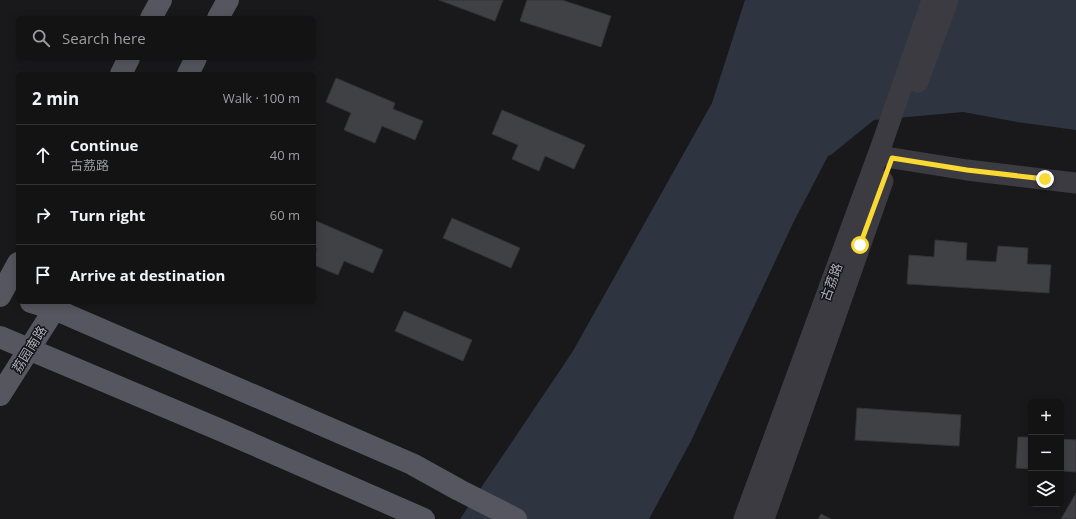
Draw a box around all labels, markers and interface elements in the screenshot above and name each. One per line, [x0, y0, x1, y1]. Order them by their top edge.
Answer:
search box [16, 16, 316, 60]
icon: search [30, 27, 52, 49]
text: Search here [62, 28, 146, 48]
text: 2 min [32, 87, 79, 110]
text: Walk · 100 m [223, 89, 300, 107]
text: Continue [70, 135, 138, 155]
icon: ahead [32, 144, 54, 166]
text: 40 m [270, 146, 300, 164]
text: 古荔路 [70, 156, 109, 174]
route end [1036, 170, 1054, 188]
icon: right [32, 204, 54, 226]
text: Turn right [70, 205, 145, 225]
text: 60 m [270, 206, 300, 224]
route start [851, 236, 869, 254]
street label: 古荔路 [816, 261, 846, 303]
icon: arrive [32, 264, 54, 286]
text: Arrive at destination [70, 265, 225, 285]
street label: 荔园南路 [8, 322, 50, 376]
map controls [1028, 399, 1064, 507]
button: + [1028, 399, 1064, 435]
button: − [1028, 435, 1064, 471]
button: layers [1028, 471, 1064, 507]

